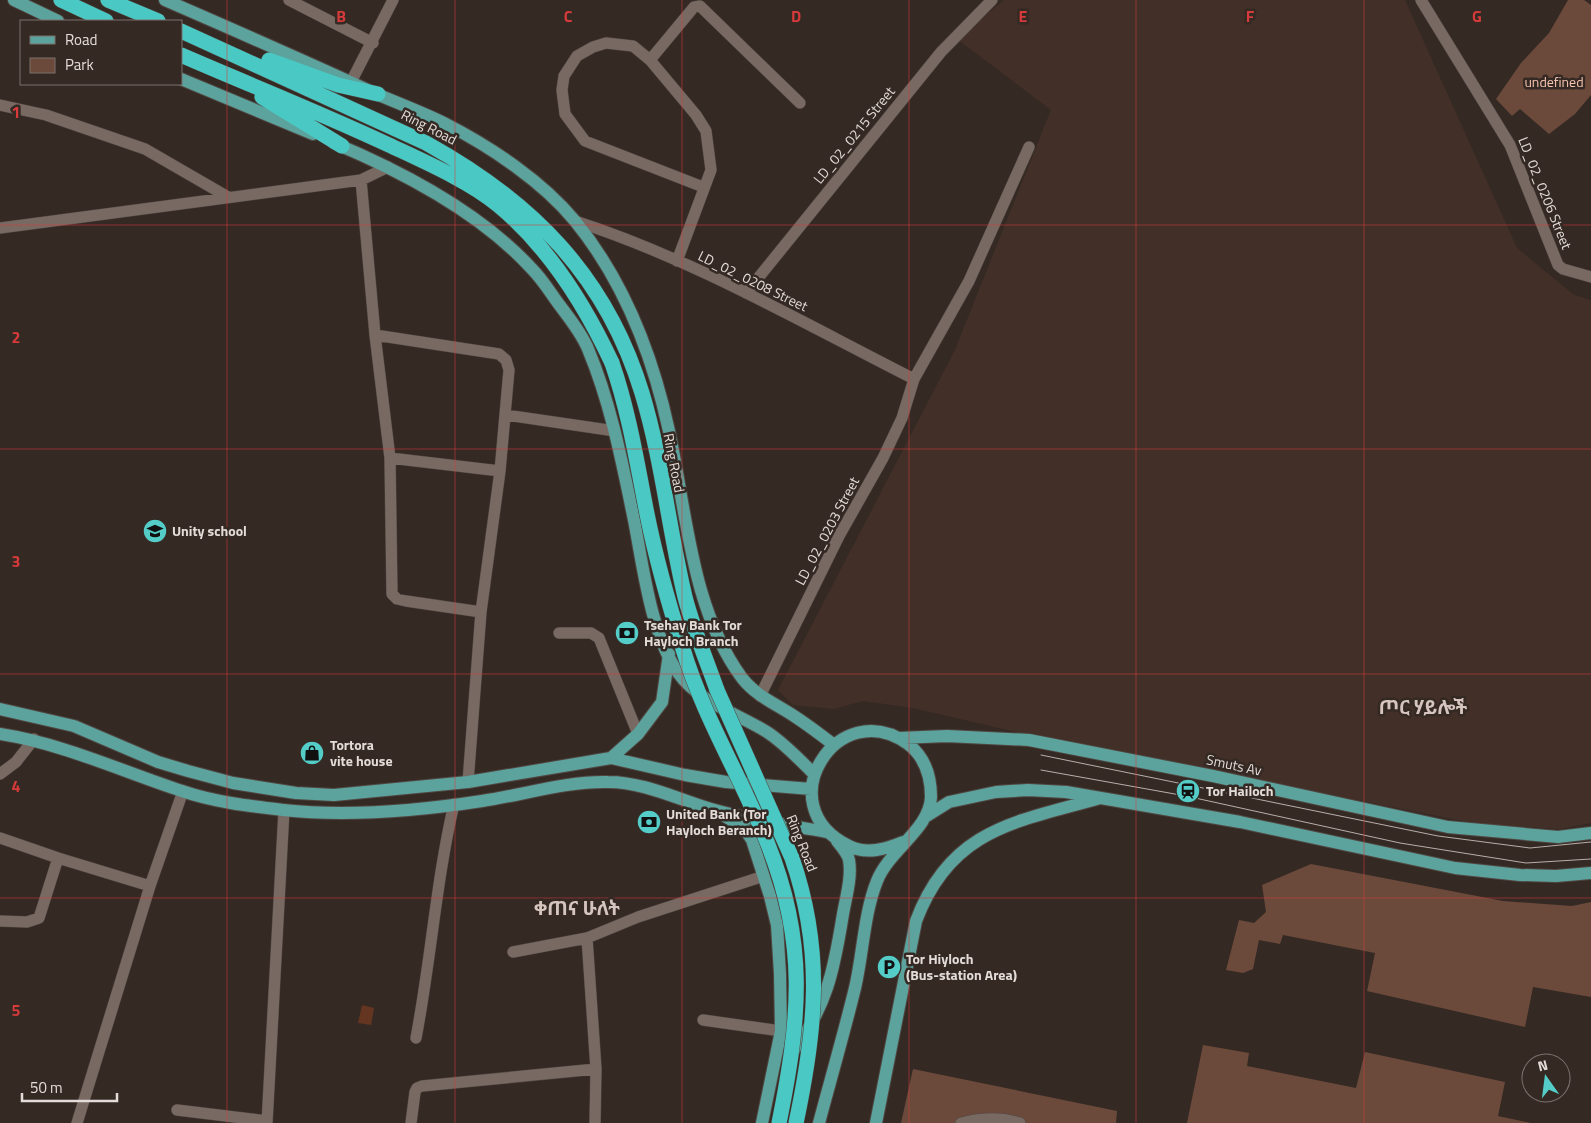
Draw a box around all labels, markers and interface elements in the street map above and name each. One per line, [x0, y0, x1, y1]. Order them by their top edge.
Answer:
text: B [336, 4, 346, 28]
text: C [564, 4, 573, 28]
text: D [791, 4, 801, 28]
text: E [1019, 4, 1028, 28]
text: F [1246, 4, 1255, 28]
text: G [1472, 4, 1482, 28]
legend [20, 20, 182, 85]
text: Road [65, 28, 97, 51]
text: Park [65, 53, 94, 76]
park label: undefined [1524, 71, 1584, 92]
street label: LD_02_0215 Street [808, 82, 899, 188]
text: 1 [12, 100, 20, 124]
street label: Ring Road [398, 104, 461, 149]
street label: LD_02_0206 Street [1513, 133, 1578, 252]
street label: LD_02_0208 Street [695, 245, 812, 316]
text: 2 [12, 325, 20, 349]
street label: Ring Road [658, 432, 691, 494]
street label: LD_02_0203 Street [789, 473, 864, 589]
school or university icon: Unity school [142, 518, 168, 544]
place label: Unity school [172, 520, 247, 541]
text: 3 [12, 549, 20, 573]
place label: Tsehay Bank Tor Hayloch Branch [644, 614, 742, 651]
bank icon: Tsehay Bank Tor Hayloch Branch [614, 620, 640, 646]
district label: ጦር ሃይሎች [1379, 692, 1467, 721]
place label: Tortora vite house [330, 734, 393, 771]
shop icon: Tortora vite house [299, 740, 325, 766]
street label: Smuts Av [1205, 748, 1264, 781]
text: 4 [12, 774, 21, 798]
station icon: Tor Hailoch [1175, 778, 1201, 804]
place label: Tor Hailoch [1206, 780, 1274, 801]
place label: United Bank (Tor Hayloch Beranch) [666, 803, 772, 840]
bank icon: United Bank (Tor Hayloch Beranch) [636, 809, 662, 835]
street label: Ring Road [782, 811, 823, 874]
district label: ቀጠና ሁለት [534, 893, 620, 922]
place label: Tor Hiyloch (Bus-station Area) [906, 948, 1017, 985]
parking icon: Tor Hiyloch (Bus-station Area) [876, 954, 902, 980]
text: 5 [12, 998, 21, 1022]
north arrow [1521, 1053, 1571, 1103]
text: N [1535, 1054, 1550, 1076]
scale bar [22, 1070, 118, 1102]
text: 50 m [30, 1076, 63, 1099]

